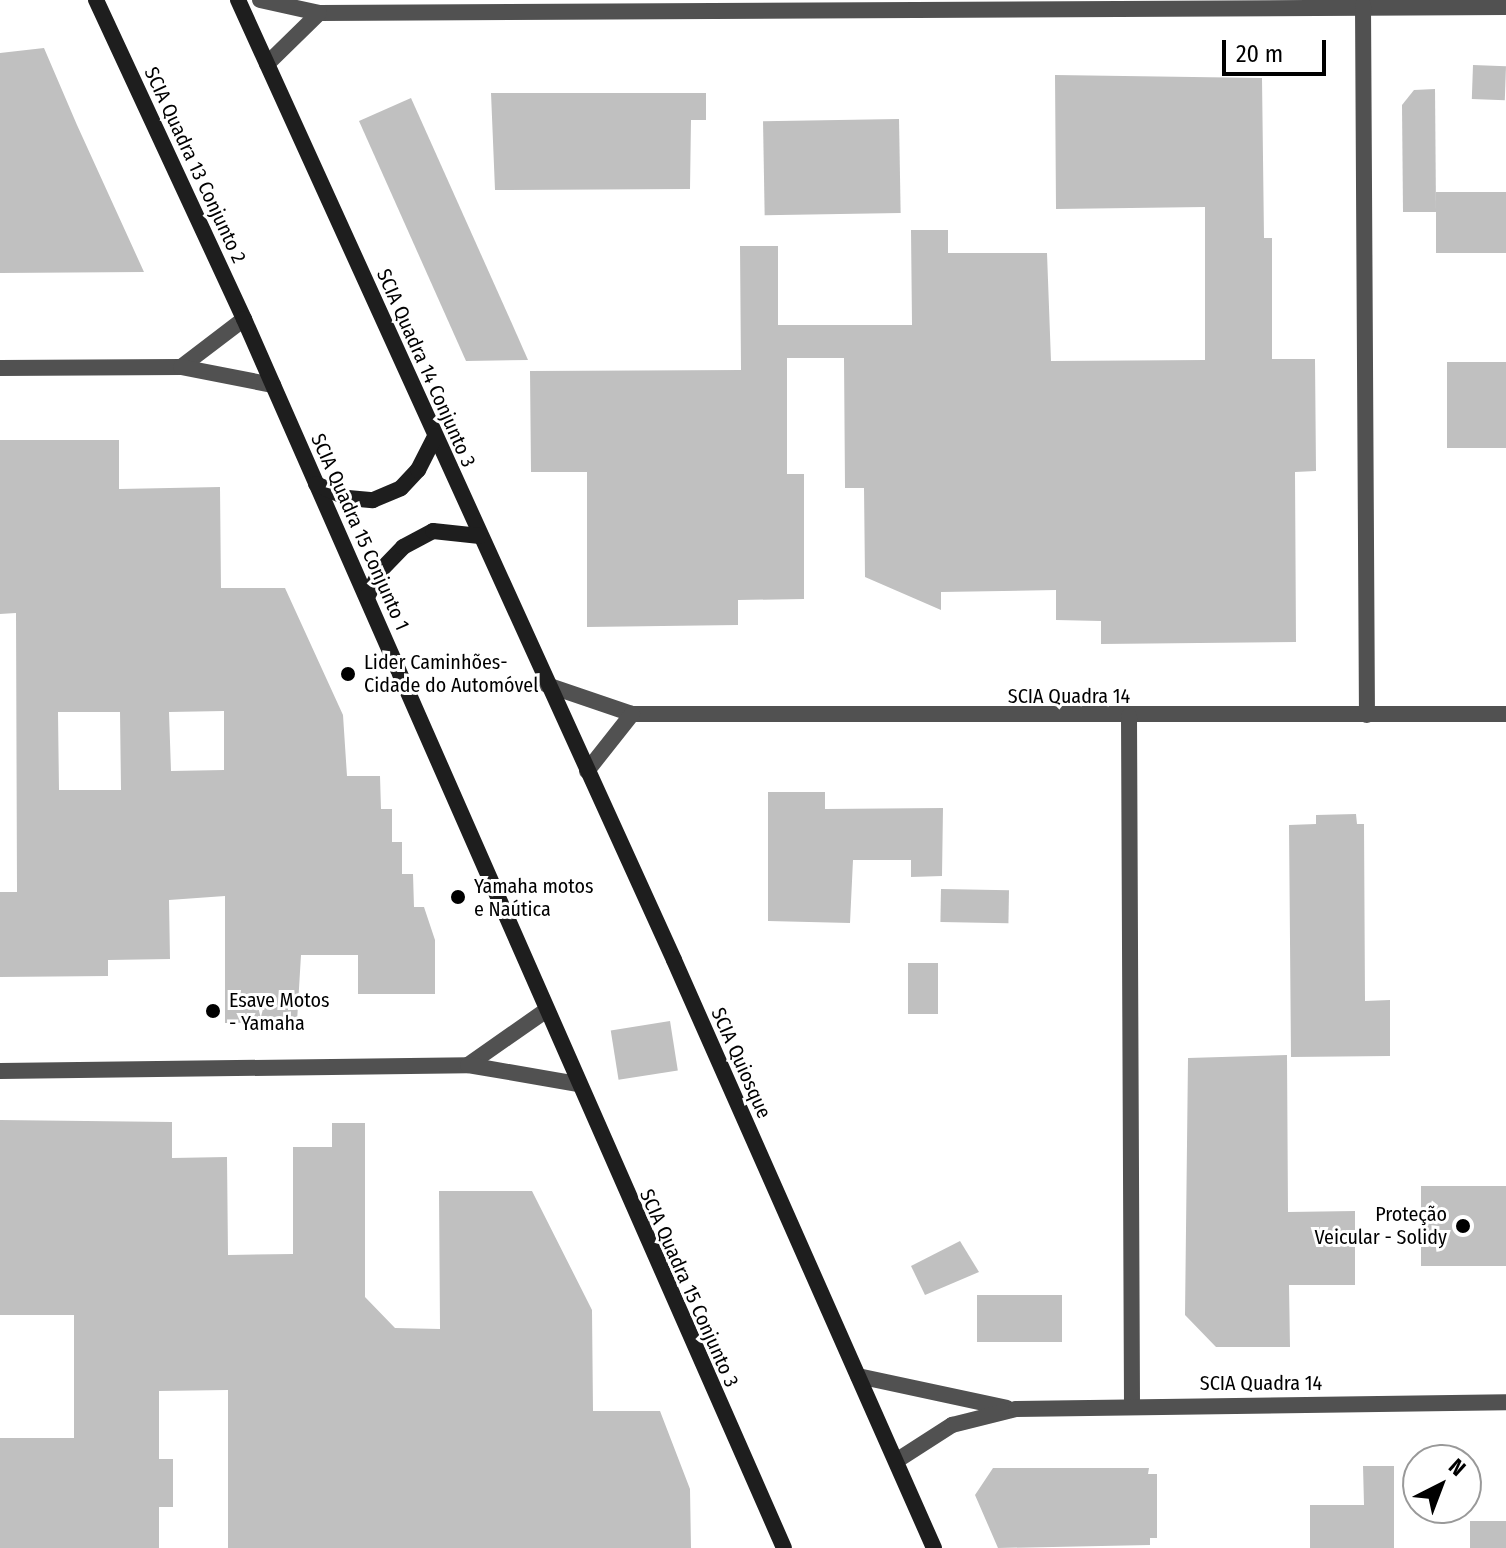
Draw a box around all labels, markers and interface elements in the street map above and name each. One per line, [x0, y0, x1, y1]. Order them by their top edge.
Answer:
scale bar [1226, 24, 1330, 74]
text: 20 m [1236, 40, 1283, 68]
street label: SCIA Quadra 13 Conjunto 2 [139, 63, 251, 267]
street label: SCIA Quadra 14 Conjunto 3 [371, 265, 481, 471]
street label: SCIA Quadra 15 Conjunto 1 [306, 430, 414, 634]
place label: Lider Caminhões- Cidade do Automóvel [364, 650, 538, 697]
marker: Lider Caminhões- Cidade do Automóvel [339, 665, 357, 683]
street label: SCIA Quadra 14 [1008, 684, 1130, 708]
place label: Yamaha motos e Naútica [474, 874, 594, 921]
marker: Yamaha motos e Naútica [449, 888, 467, 906]
place label: Esave Motos - Yamaha [229, 988, 330, 1035]
marker: Esave Motos - Yamaha [204, 1002, 222, 1020]
street label: SCIA Quiosque [706, 1004, 776, 1122]
street label: SCIA Quadra 15 Conjunto 3 [635, 1185, 743, 1391]
place label: Proteção Veicular - Solidy [1314, 1202, 1447, 1249]
marker: Proteção Veicular - Solidy [1454, 1217, 1472, 1235]
street label: SCIA Quadra 14 [1200, 1371, 1322, 1395]
north arrow [1402, 1444, 1482, 1524]
text: N [1443, 1453, 1471, 1482]

